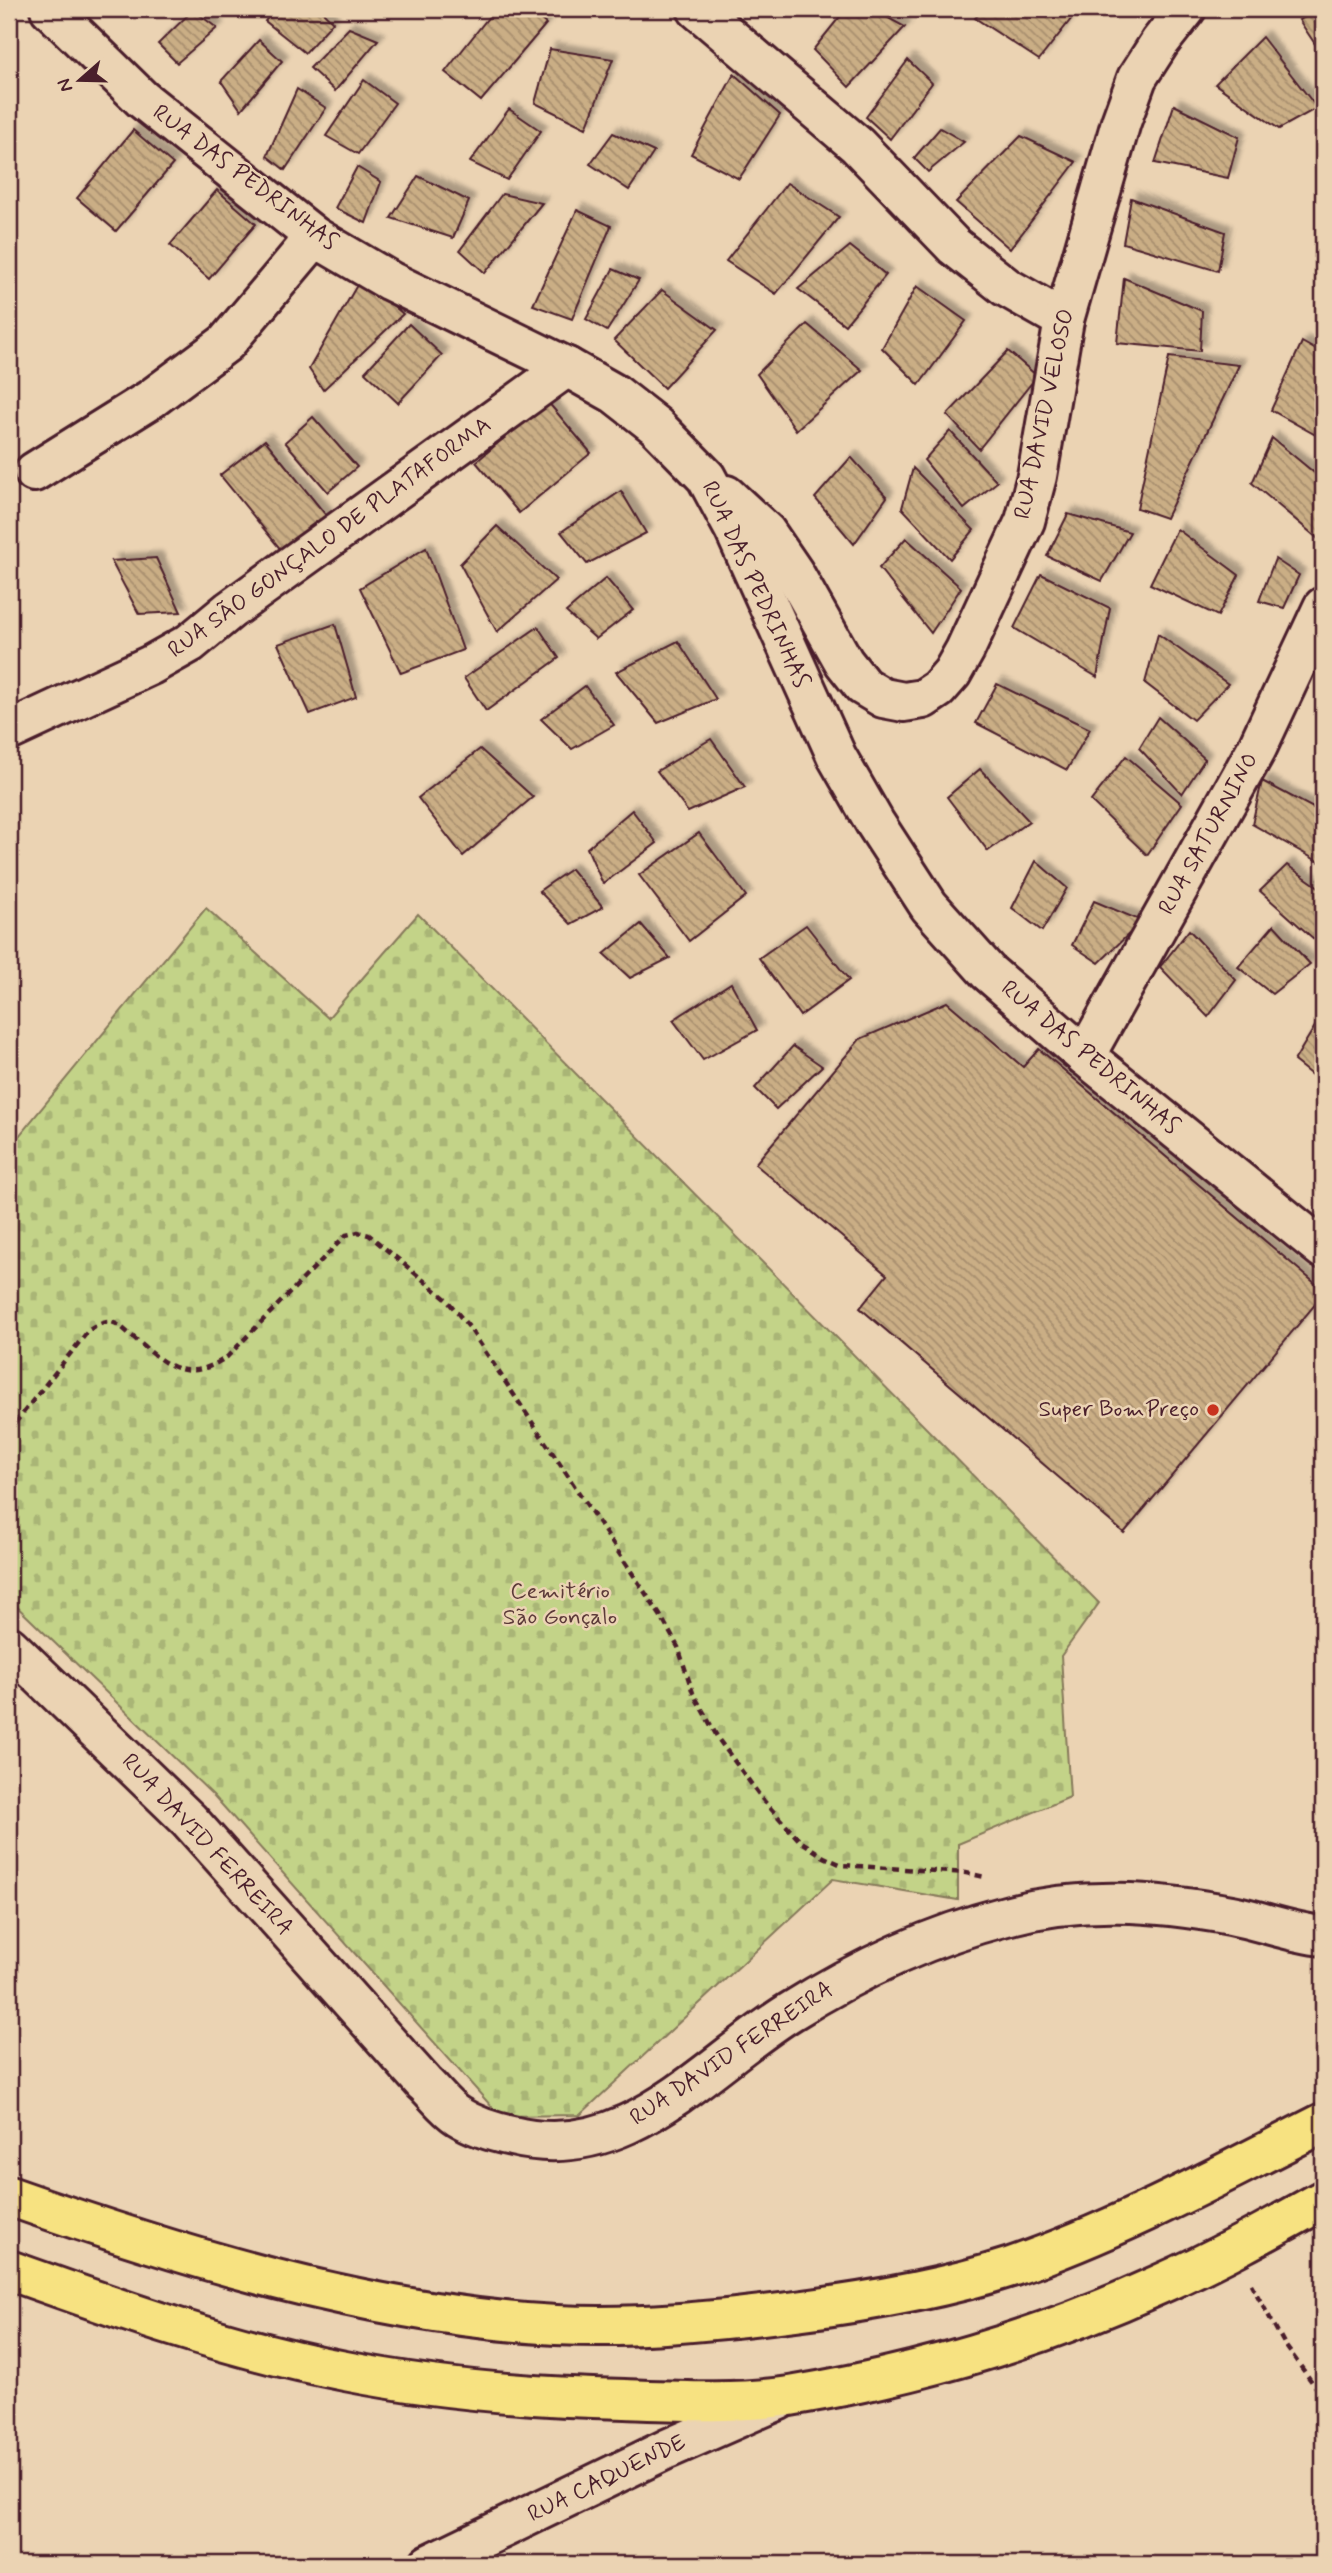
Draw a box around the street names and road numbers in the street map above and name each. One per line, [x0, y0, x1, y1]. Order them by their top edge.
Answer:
street label: RUA DAS PEDRINHAS [146, 98, 344, 258]
street label: RUA DAVID VELOSO [1008, 306, 1082, 522]
street label: RUA SÃO GONÇALO DE PLATAFORMA [162, 411, 498, 665]
street label: RUA DAS PEDRINHAS [694, 477, 816, 694]
street label: RUA SATURNINO [1152, 748, 1266, 920]
street label: RUA DAS PEDRINHAS [994, 974, 1186, 1142]
street label: RUA DAVID FERREIRA [114, 1747, 300, 1943]
street label: RUA DAVID FERREIRA [625, 1975, 839, 2133]
street label: RUA CAQUENDE [523, 2428, 691, 2530]

